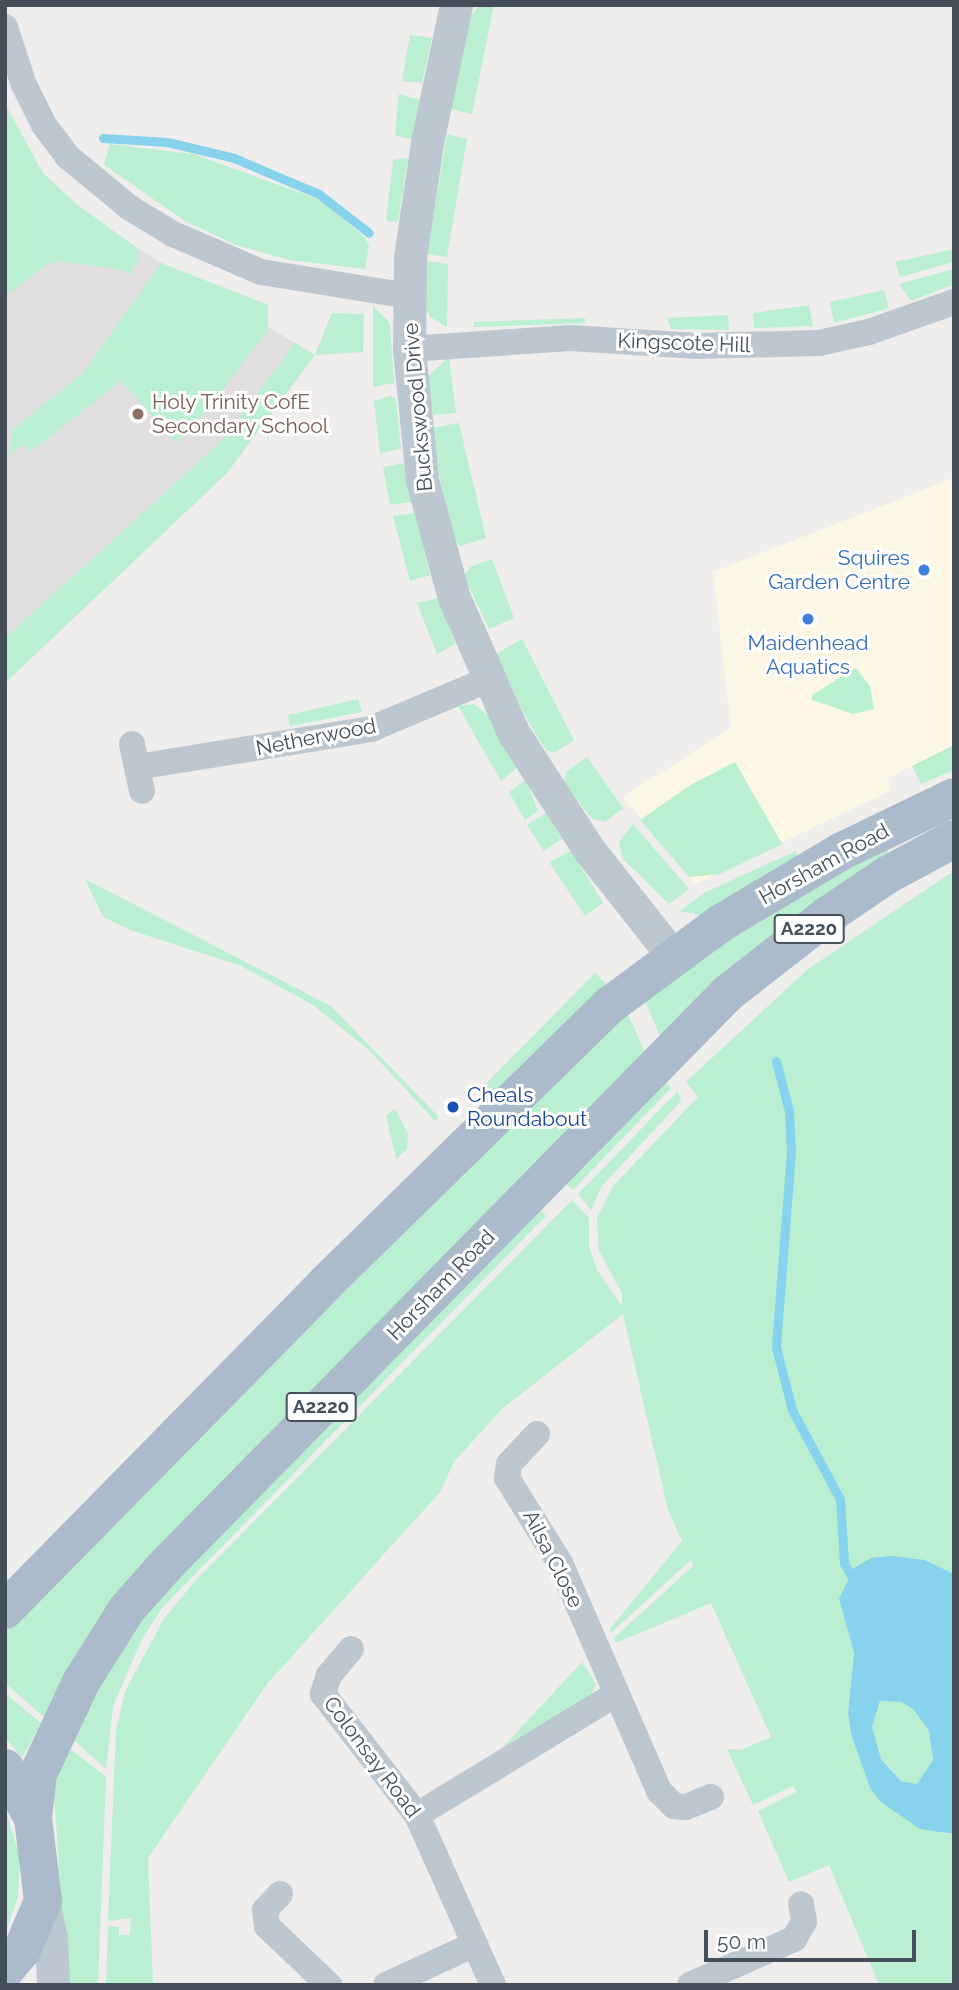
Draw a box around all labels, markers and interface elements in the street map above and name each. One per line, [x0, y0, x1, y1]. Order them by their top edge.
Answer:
street label: Buckswood Drive [398, 322, 438, 492]
street label: Kingscote Hill [617, 328, 751, 358]
place label: Holy Trinity CofE Secondary School [152, 389, 329, 439]
marker: Holy Trinity CofE Secondary School [130, 406, 146, 422]
place label: Squires Garden Centre [768, 545, 910, 595]
marker: Squires Garden Centre [916, 562, 932, 578]
marker: Maidenhead Aquatics [800, 611, 816, 627]
place label: Maidenhead Aquatics [747, 630, 869, 680]
street label: Netherwood [254, 713, 378, 761]
street label: Horsham Road [755, 818, 893, 910]
road number: A2220 [772, 914, 846, 945]
place label: Cheals Roundabout [467, 1082, 587, 1132]
marker: Cheals Roundabout [445, 1099, 461, 1115]
street label: Horsham Road [382, 1224, 500, 1346]
road number: A2220 [284, 1392, 358, 1422]
street label: Ailsa Close [518, 1506, 588, 1612]
street label: Colonsay Road [318, 1691, 426, 1823]
scale bar [707, 1916, 919, 1960]
text: 50 m [717, 1929, 766, 1954]

